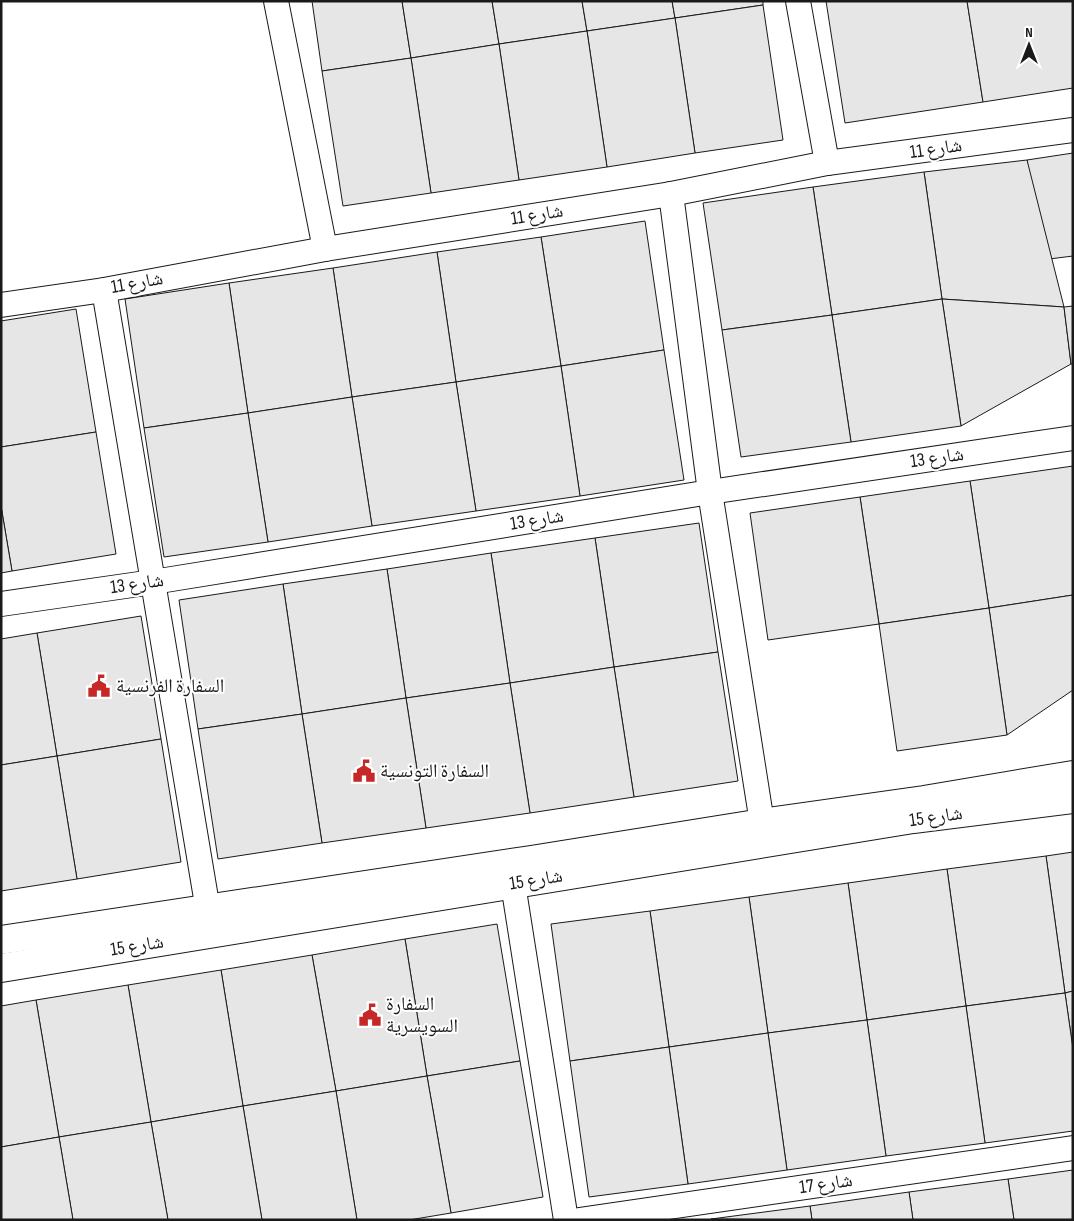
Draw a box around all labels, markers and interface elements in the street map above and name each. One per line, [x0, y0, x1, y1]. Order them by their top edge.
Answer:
north arrow [1004, 20, 1054, 70]
text: N [1025, 24, 1033, 41]
street label: شارع 11 [908, 134, 964, 164]
street label: شارع 11 [509, 200, 565, 230]
street label: شارع 11 [109, 267, 165, 299]
street label: شارع 13 [909, 443, 965, 473]
street label: شارع 13 [509, 504, 565, 536]
street label: شارع 13 [109, 569, 165, 599]
public building icon: السفارة الفرنسية [86, 673, 112, 699]
place label: السفارة الفرنسية [116, 675, 224, 698]
public building icon: السفارة التونسية [351, 758, 377, 784]
place label: السفارة التونسية [380, 760, 489, 783]
street label: شارع 15 [908, 802, 964, 832]
street label: شارع 15 [508, 864, 564, 896]
street label: شارع 15 [109, 930, 165, 962]
place label: السفارة السويسرية [386, 993, 458, 1038]
public building icon: السفارة السويسرية [357, 1002, 383, 1028]
street label: شارع 17 [798, 1169, 854, 1199]

